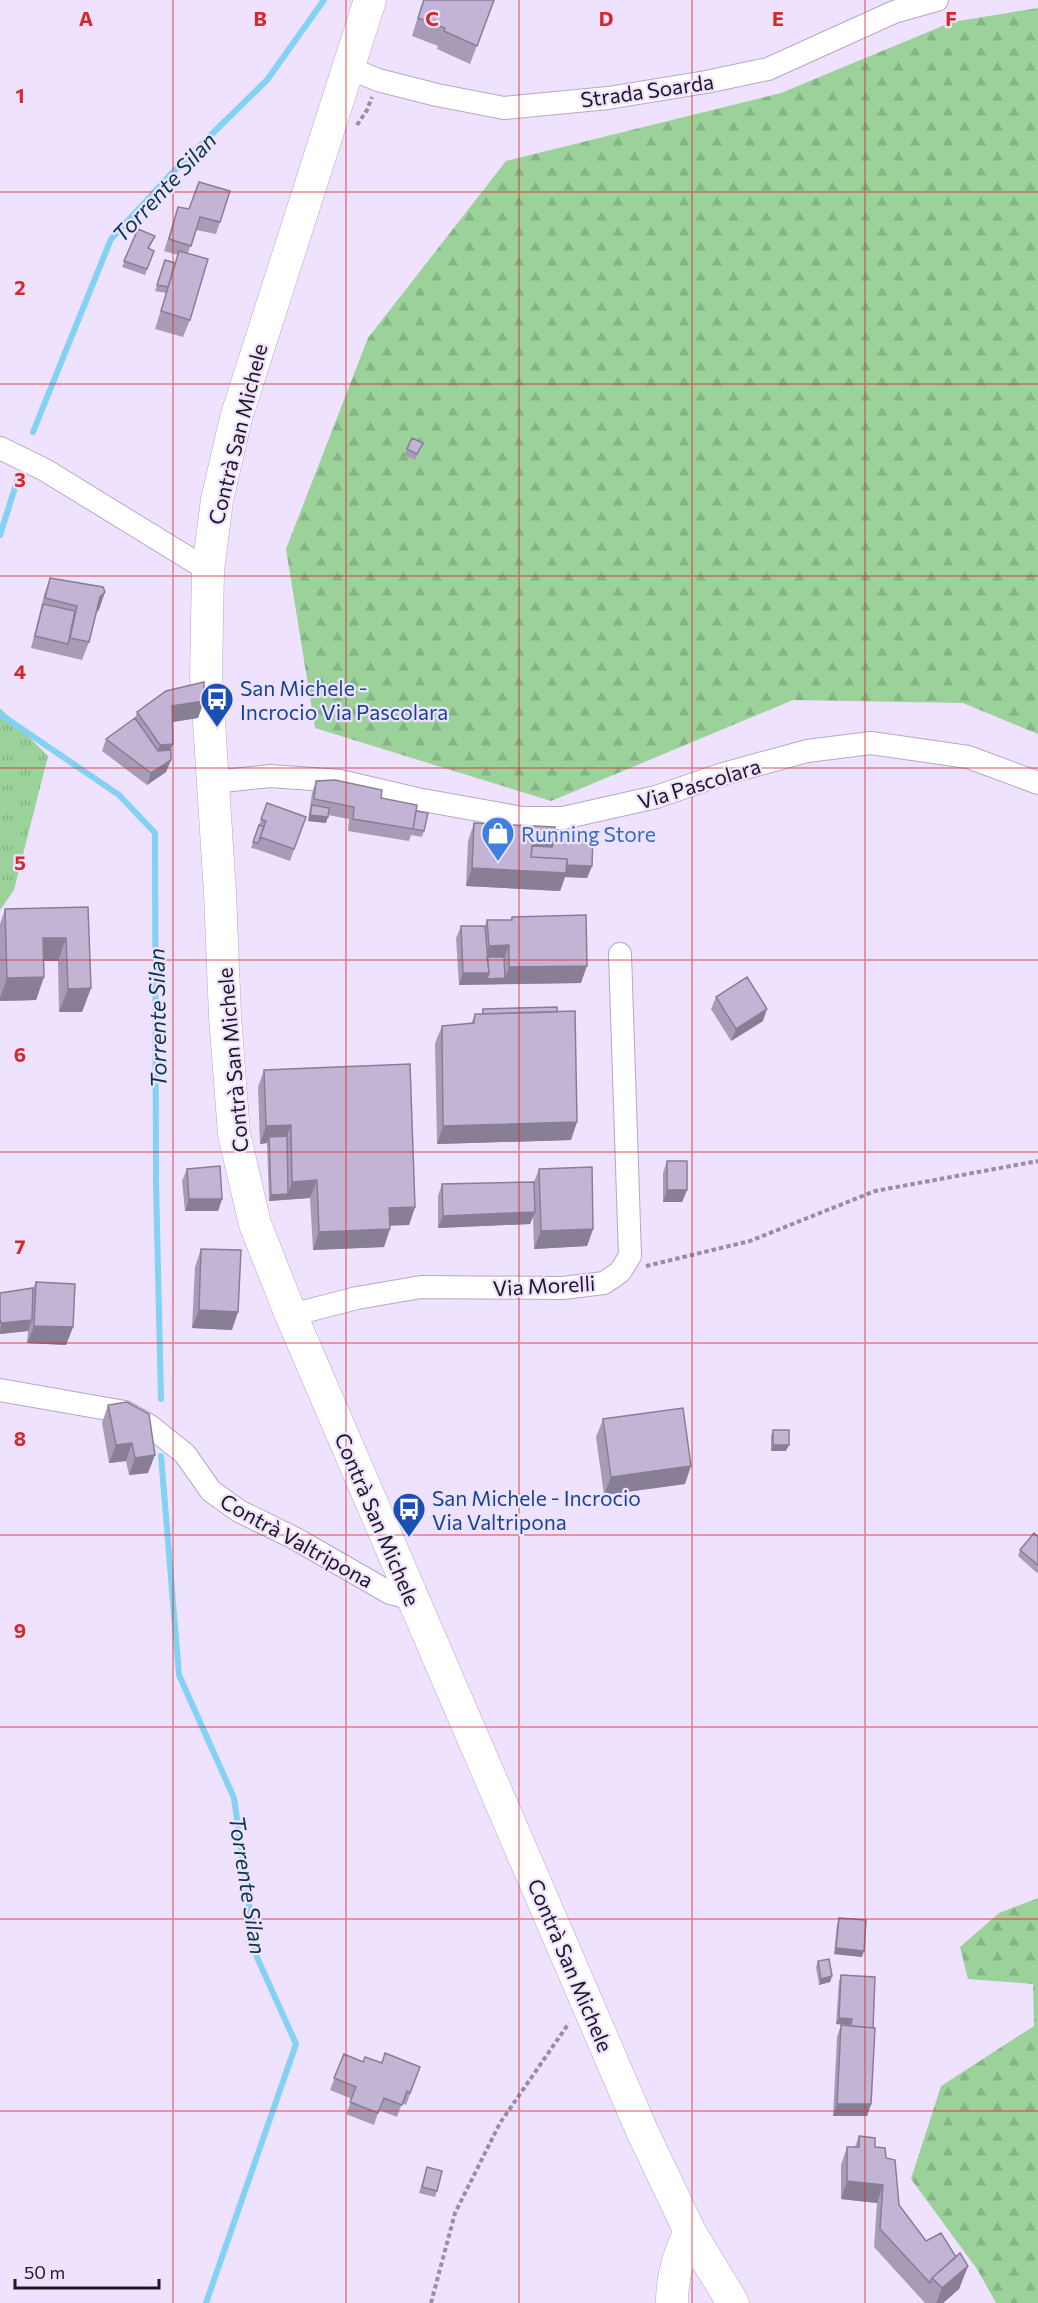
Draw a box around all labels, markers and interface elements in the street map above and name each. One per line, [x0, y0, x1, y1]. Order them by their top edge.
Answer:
text: A [79, 6, 93, 30]
text: B [253, 6, 267, 30]
text: C [425, 6, 439, 30]
text: D [599, 6, 613, 30]
text: E [772, 6, 784, 30]
text: F [945, 6, 957, 30]
street label: Strada Soarda [579, 68, 715, 112]
text: 1 [15, 83, 25, 107]
water label: Torrente Silan [106, 127, 222, 247]
text: 2 [14, 275, 26, 299]
street label: Contrà San Michele [202, 341, 272, 527]
text: 3 [14, 467, 26, 491]
text: 4 [14, 659, 26, 683]
place label: San Michele - Incrocio Via Pascolara [240, 675, 448, 724]
bus stop icon: San Michele - Incrocio Via Pascolara [199, 681, 235, 728]
street label: Via Pascolara [635, 752, 763, 814]
shop icon: Running Store [480, 815, 516, 862]
place label: Running Store [521, 821, 656, 846]
text: 5 [14, 850, 26, 874]
water label: Torrente Silan [142, 948, 172, 1088]
street label: Contrà San Michele [211, 967, 253, 1153]
text: 6 [14, 1042, 26, 1066]
text: 7 [15, 1234, 26, 1258]
street label: Via Morelli [492, 1270, 596, 1300]
text: 8 [14, 1426, 26, 1450]
street label: Contrà San Michele [330, 1429, 426, 1609]
place label: San Michele - Incrocio Via Valtripona [432, 1485, 641, 1534]
street label: Contrà Valtripona [216, 1488, 378, 1592]
bus stop icon: San Michele - Incrocio Via Valtripona [391, 1491, 427, 1538]
text: 9 [14, 1618, 26, 1642]
water label: Torrente Silan [224, 1814, 272, 1956]
street label: Contrà San Michele [523, 1875, 619, 2055]
scale bar [15, 2252, 159, 2290]
text: 50 m [24, 2261, 65, 2283]

